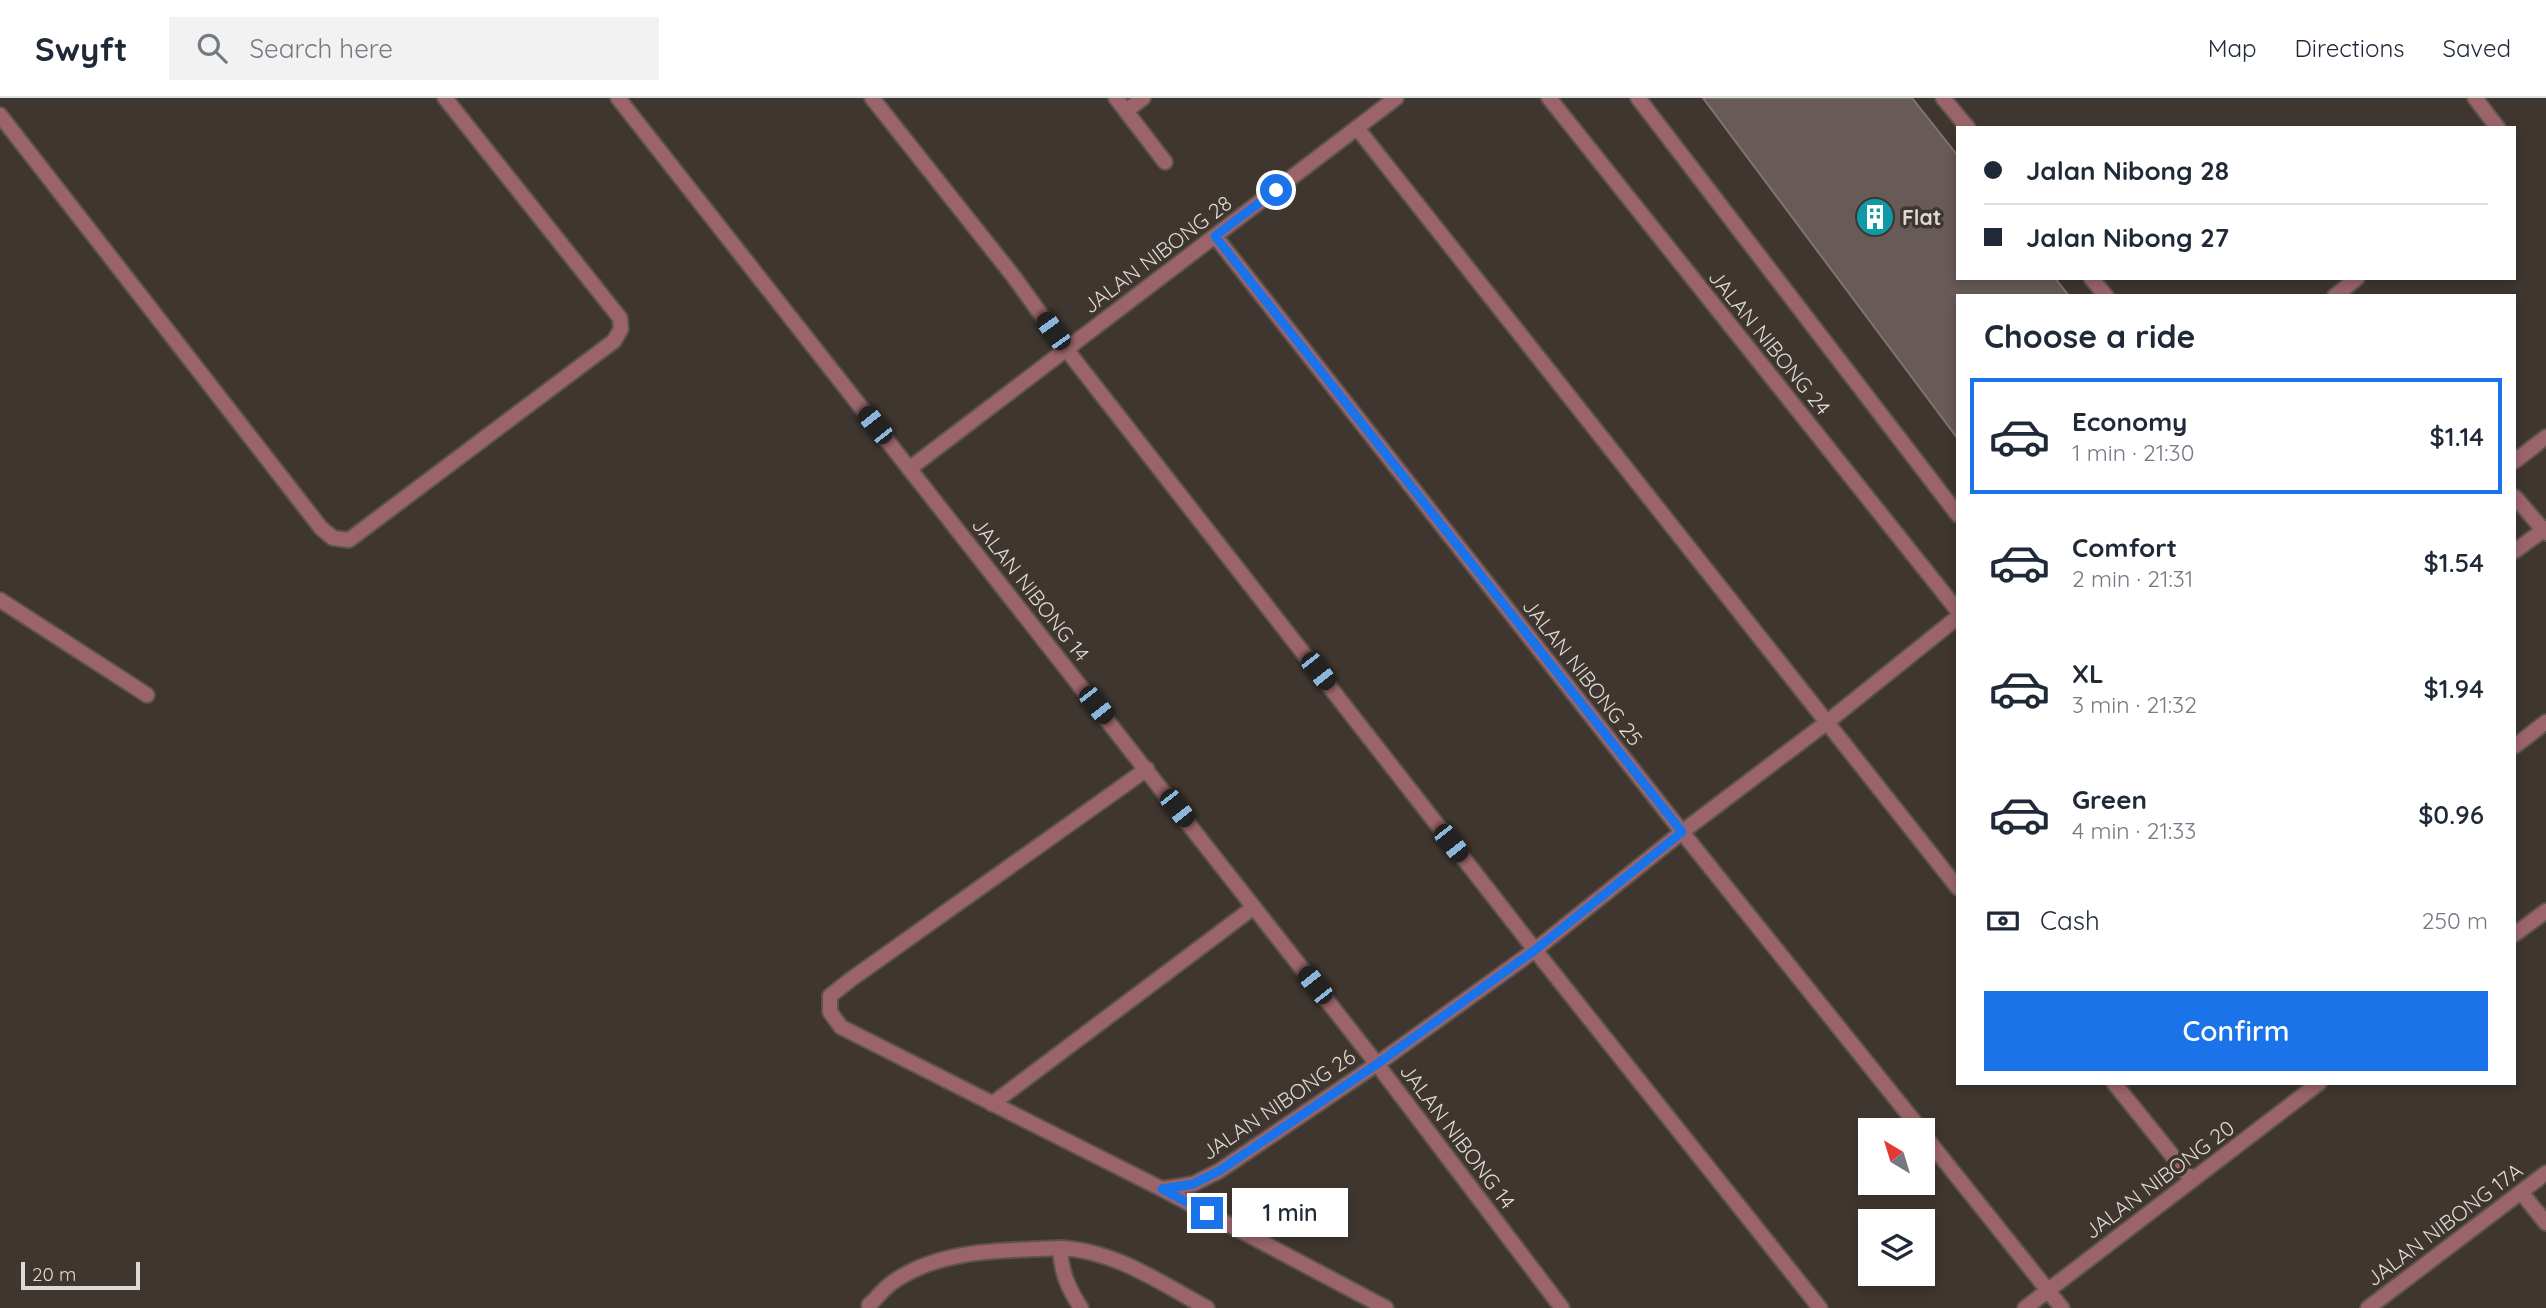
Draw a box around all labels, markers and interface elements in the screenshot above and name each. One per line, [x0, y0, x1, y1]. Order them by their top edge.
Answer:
search box [169, 17, 659, 80]
text: Swyft [35, 28, 127, 69]
icon: search [193, 29, 231, 67]
text: Search here [249, 32, 393, 65]
text: Map [2208, 33, 2257, 63]
text: Directions [2295, 33, 2405, 63]
text: Saved [2443, 33, 2511, 63]
text: Jalan Nibong 28 [2026, 154, 2229, 187]
route start [1260, 174, 1292, 206]
street label: JALAN NIBONG 28 [1077, 189, 1237, 319]
building icon: Flat [1854, 196, 1896, 238]
place label: Flat [1902, 204, 1941, 230]
text: Jalan Nibong 27 [2026, 221, 2229, 254]
street label: JALAN NIBONG 24 [1703, 264, 1837, 420]
car [1033, 308, 1074, 354]
text: Choose a ride [1984, 316, 2196, 356]
car [854, 402, 897, 448]
icon: car [1988, 405, 2051, 468]
text: Economy [2072, 405, 2187, 438]
text: $1.14 [2430, 420, 2484, 453]
text: 1 min · 21:30 [2072, 438, 2194, 467]
street label: JALAN NIBONG 14 [967, 512, 1095, 666]
icon: car [1988, 531, 2051, 594]
text: Comfort [2072, 531, 2177, 564]
text: $1.54 [2423, 546, 2484, 579]
text: 2 min · 21:31 [2072, 564, 2193, 593]
street label: JALAN NIBONG 25 [1517, 593, 1649, 751]
car [1297, 648, 1340, 694]
icon: car [1988, 657, 2051, 720]
text: XL [2072, 657, 2104, 690]
text: $1.94 [2423, 672, 2484, 705]
car [1075, 682, 1118, 728]
text: 3 min · 21:32 [2072, 690, 2197, 719]
icon: car [1988, 783, 2051, 846]
text: Green [2072, 783, 2147, 816]
car [1156, 785, 1199, 831]
text: $0.96 [2418, 798, 2484, 831]
text: 4 min · 21:33 [2072, 816, 2196, 845]
car [1430, 820, 1473, 866]
icon: cash [1984, 902, 2022, 940]
text: Cash [2040, 904, 2100, 937]
text: 250 m [2422, 906, 2488, 935]
car [1294, 962, 1337, 1008]
button: Confirm [1984, 991, 2488, 1071]
street label: JALAN NIBONG 26 [1196, 1043, 1360, 1165]
street label: JALAN NIBONG 14 [1395, 1058, 1521, 1214]
street label: JALAN NIBONG 20 [2079, 1114, 2239, 1244]
north arrow [1858, 1118, 1936, 1195]
map controls [1858, 1118, 1935, 1286]
street label: JALAN NIBONG 17A [2361, 1157, 2527, 1291]
callout: 1 min [1232, 1188, 1347, 1238]
route end [1191, 1197, 1223, 1229]
text: 1 min [1262, 1198, 1318, 1227]
button: layers [1858, 1209, 1935, 1286]
scale bar [21, 1259, 140, 1291]
text: 20 m [32, 1262, 76, 1286]

